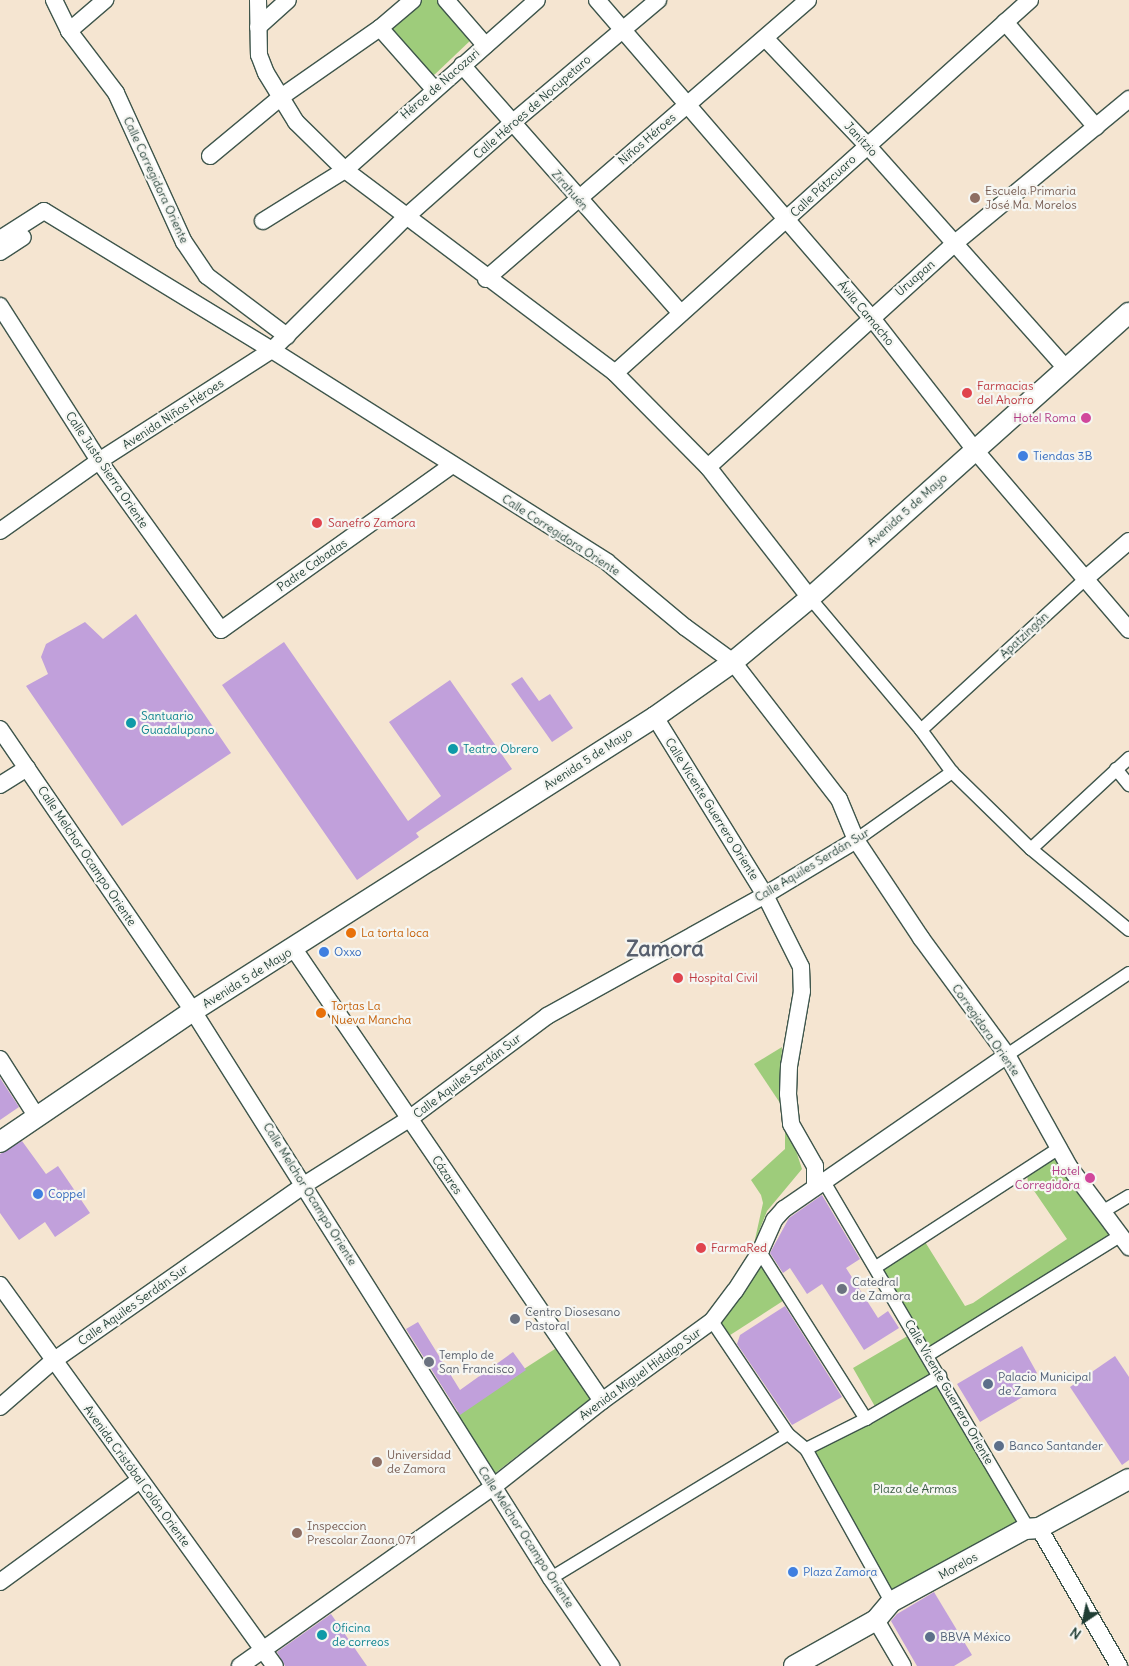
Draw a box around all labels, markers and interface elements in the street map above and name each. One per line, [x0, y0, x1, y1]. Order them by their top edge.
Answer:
street label: Héroe de Nacozari [398, 46, 482, 122]
street label: Calle Héroes de Nocupetaro [470, 52, 594, 162]
street label: Niños Héroes [615, 110, 679, 168]
street label: Calle Corregidora Oriente [120, 114, 192, 246]
street label: Janitzio [841, 119, 881, 159]
street label: Calle Pátzcuaro [787, 152, 859, 220]
street label: Zirahuén [549, 167, 591, 213]
place label: Escuela Primaria José Ma. Morelos [985, 184, 1077, 212]
marker: Escuela Primaria José Ma. Morelos [969, 192, 981, 204]
street label: Uruapan [892, 257, 938, 299]
street label: Ávila Camacho [835, 278, 897, 348]
street label: Avenida Niños Héroes [120, 376, 226, 452]
place label: Farmacias del Ahorro [977, 379, 1034, 407]
marker: Farmacias del Ahorro [961, 387, 973, 399]
street label: Calle Justo Sierra Oriente [63, 409, 151, 531]
place label: Hotel Roma [1013, 411, 1076, 425]
marker: Hotel Roma [1080, 412, 1092, 424]
place label: Tiendas 3B [1033, 449, 1092, 463]
marker: Tiendas 3B [1017, 450, 1029, 462]
street label: Avenida 5 de Mayo [864, 470, 950, 550]
street label: Calle Corregidora Oriente [499, 491, 623, 579]
marker: Sanefro Zamora [310, 516, 324, 530]
place label: Sanefro Zamora [328, 516, 416, 530]
street label: Padre Cabadas [274, 536, 350, 594]
street label: Apatzingán [997, 609, 1051, 661]
place label: Santuario Guadalupano [141, 709, 214, 737]
marker: Santuario Guadalupano [125, 717, 137, 729]
street label: Avenida 5 de Mayo [541, 725, 635, 793]
street label: Calle Vicente Guerrero Oriente [662, 735, 762, 883]
place label: Teatro Obrero [463, 742, 539, 756]
marker: Teatro Obrero [447, 743, 459, 755]
street label: Calle Melchor Ocampo Oriente [35, 783, 139, 929]
street label: Calle Aquiles Serdán Sur [752, 825, 872, 905]
place label: La torta loca [361, 926, 429, 940]
marker: La torta loca [345, 927, 357, 939]
district label: Zamora [626, 936, 704, 962]
street label: Avenida 5 de Mayo [200, 945, 294, 1011]
place label: Oxxo [334, 945, 362, 959]
marker: Oxxo [318, 946, 330, 958]
marker: Hospital Civil [671, 971, 685, 985]
place label: Hospital Civil [689, 971, 758, 985]
street label: Corregidora Oriente [949, 981, 1023, 1079]
place label: Tortas La Nueva Mancha [331, 999, 411, 1027]
marker: Tortas La Nueva Mancha [315, 1007, 327, 1019]
street label: Calle Aquiles Serdán Sur [410, 1031, 524, 1121]
street label: Calle Melchor Ocampo Oriente [260, 1120, 360, 1268]
street label: Cázares [429, 1153, 465, 1197]
place label: Hotel Corregidora [1015, 1164, 1080, 1192]
marker: Hotel Corregidora [1084, 1172, 1096, 1184]
place label: Coppel [48, 1187, 85, 1201]
marker: Coppel [32, 1188, 44, 1200]
place label: FarmaRed [711, 1241, 767, 1255]
marker: FarmaRed [695, 1242, 707, 1254]
street label: Calle Aquiles Serdán Sur [75, 1262, 191, 1348]
place label: Catedral de Zamora [852, 1275, 911, 1303]
marker: Catedral de Zamora [836, 1283, 848, 1295]
place label: Centro Diosesano Pastoral [525, 1305, 620, 1333]
marker: Centro Diosesano Pastoral [509, 1313, 521, 1325]
street label: Calle Vicente Guerrero Oriente [902, 1317, 996, 1467]
street label: Avenida Miguel Hidalgo Sur [576, 1325, 704, 1423]
place label: Templo de San Francisco [439, 1348, 514, 1376]
marker: Templo de San Francisco [423, 1356, 435, 1368]
place label: Palacio Municipal de Zamora [998, 1370, 1091, 1398]
marker: Palacio Municipal de Zamora [982, 1378, 994, 1390]
street label: Avenida Cristóbal Colón Oriente [81, 1402, 193, 1550]
place label: Banco Santander [1009, 1439, 1103, 1453]
marker: Banco Santander [993, 1440, 1005, 1452]
place label: Universidad de Zamora [387, 1448, 451, 1476]
marker: Universidad de Zamora [371, 1456, 383, 1468]
street label: Calle Melchor Ocampo Oriente [475, 1464, 577, 1610]
park label: Plaza de Armas [873, 1482, 957, 1496]
place label: Inspeccion Prescolar Zaona 071 [307, 1519, 416, 1547]
marker: Inspeccion Prescolar Zaona 071 [291, 1527, 303, 1539]
street label: Morelos [936, 1549, 980, 1583]
place label: Plaza Zamora [803, 1565, 877, 1579]
marker: Plaza Zamora [787, 1566, 799, 1578]
north arrow [1059, 1596, 1109, 1646]
place label: Oficina de correos [332, 1621, 389, 1649]
text: N [1067, 1623, 1085, 1644]
marker: Oficina de correos [316, 1629, 328, 1641]
place label: BBVA México [940, 1630, 1011, 1644]
marker: BBVA México [924, 1631, 936, 1643]

